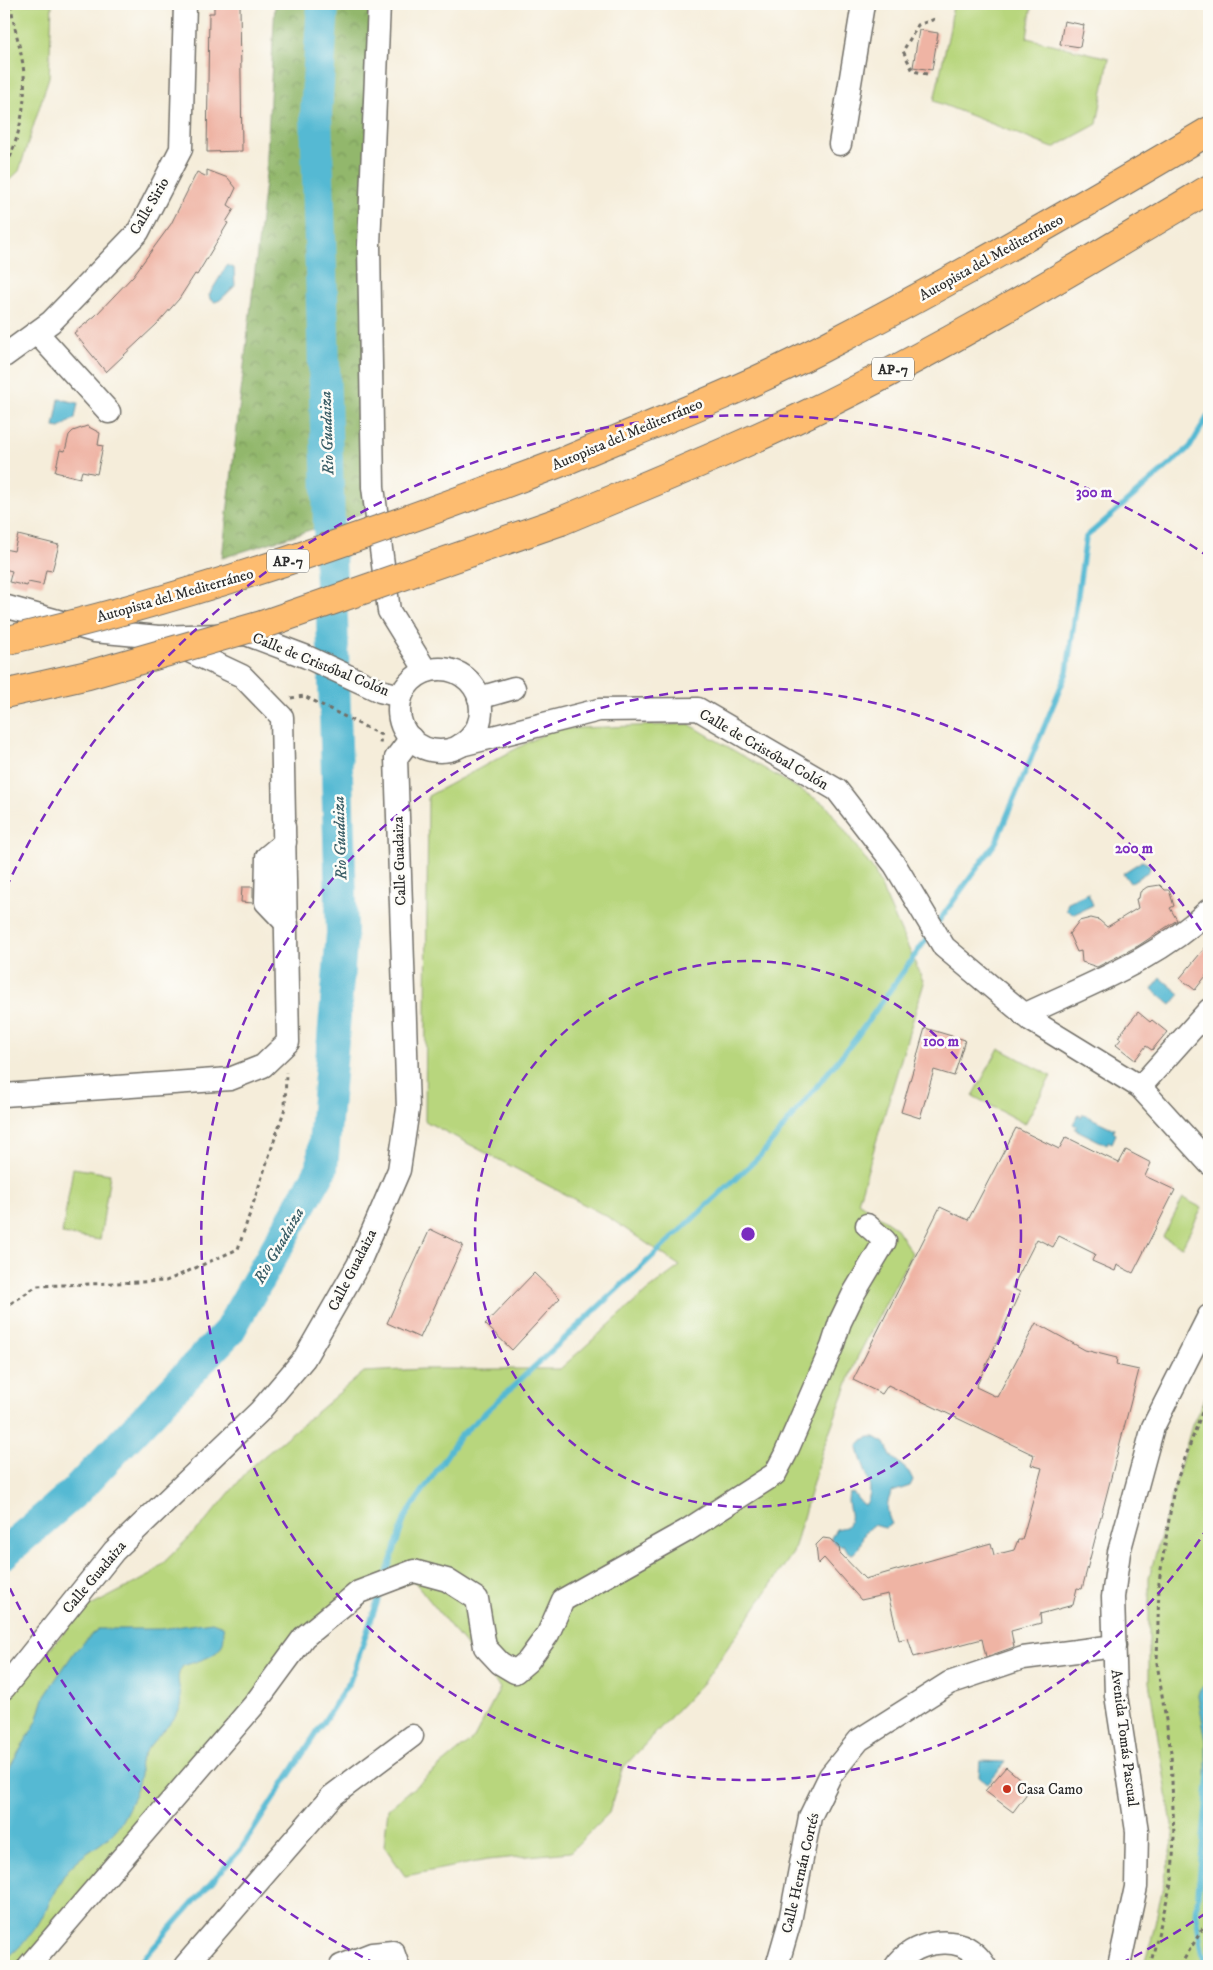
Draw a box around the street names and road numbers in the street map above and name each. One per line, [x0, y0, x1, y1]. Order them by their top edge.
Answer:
street label: Calle Sirio [125, 174, 173, 238]
street label: Autopista del Mediterráneo [916, 210, 1067, 305]
road number: AP-7 [872, 358, 914, 380]
street label: Autopista del Mediterráneo [549, 394, 705, 475]
road number: AP-7 [267, 550, 309, 572]
street label: Autopista del Mediterráneo [95, 564, 256, 627]
street label: Calle de Cristóbal Colón [250, 628, 392, 701]
street label: Calle de Cristóbal Colón [696, 705, 832, 794]
street label: Calle Guadaiza [388, 815, 411, 906]
street label: Calle Guadaiza [324, 1226, 381, 1314]
street label: Calle Guadaiza [58, 1536, 131, 1618]
street label: Avenida Tomás Pascual [1107, 1668, 1142, 1808]
street label: Calle Hernán Cortés [777, 1811, 824, 1935]

